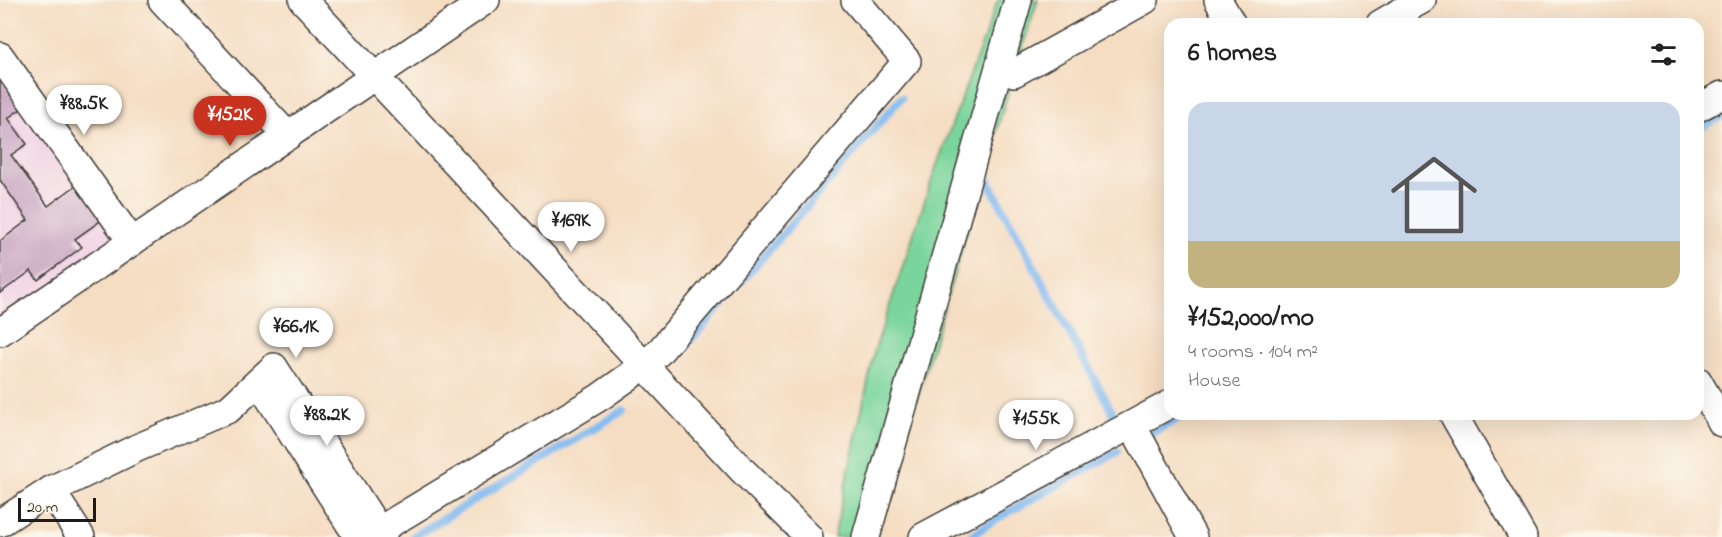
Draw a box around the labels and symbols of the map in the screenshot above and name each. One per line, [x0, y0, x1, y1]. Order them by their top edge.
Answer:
pin: ¥88.5K [35, 85, 133, 136]
pin: ¥152K [188, 96, 272, 147]
pin: ¥169K [529, 202, 613, 253]
pin: ¥66.1K [247, 308, 345, 359]
pin: ¥88.2K [278, 396, 376, 447]
pin: ¥155K [994, 400, 1078, 451]
scale bar [18, 495, 96, 522]

